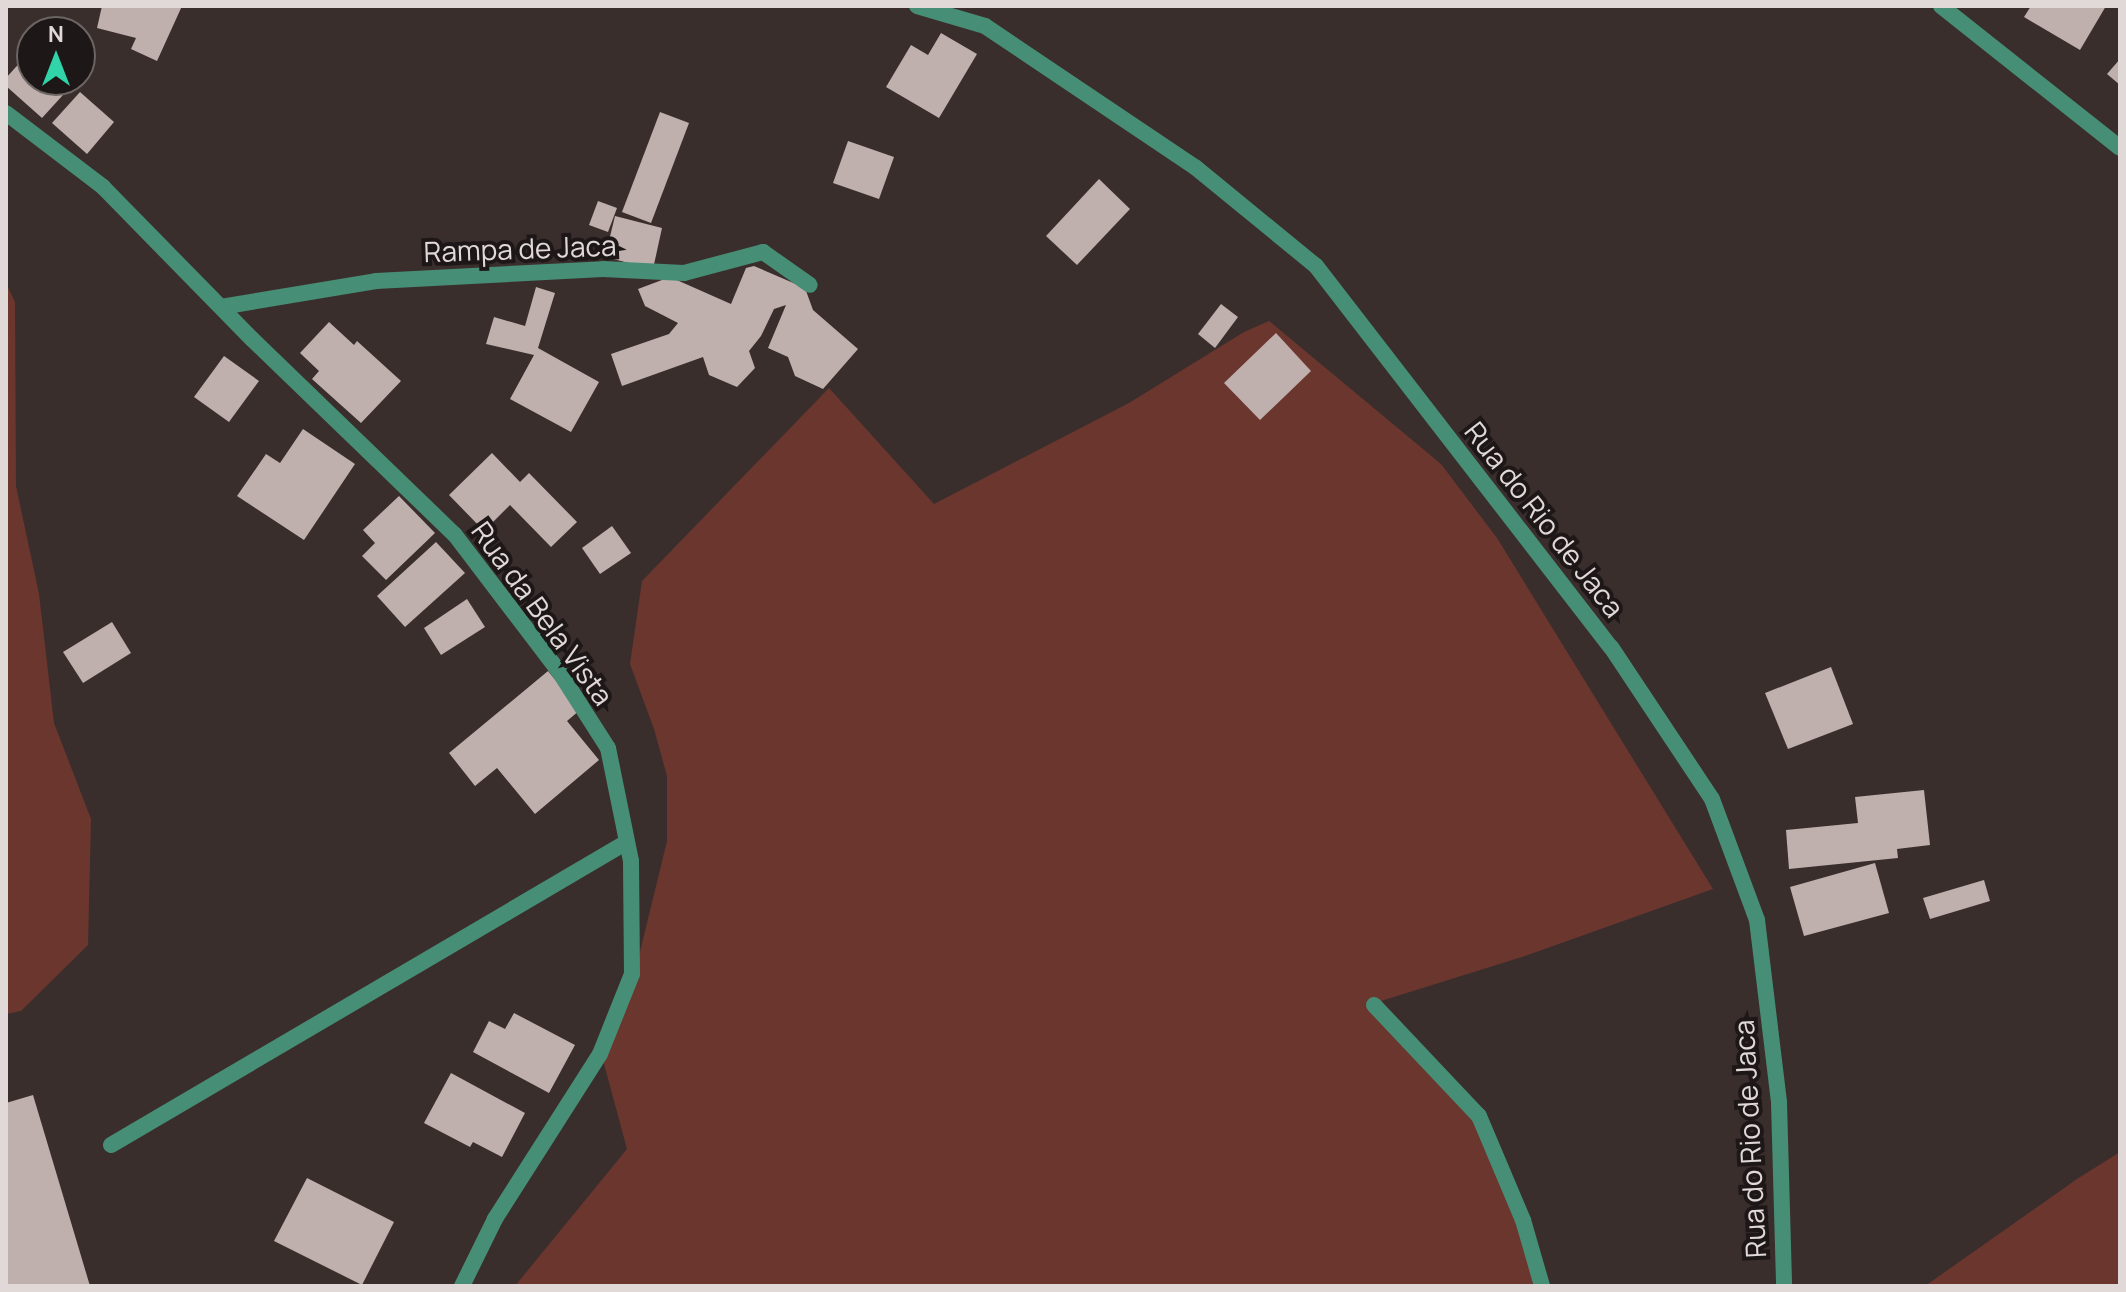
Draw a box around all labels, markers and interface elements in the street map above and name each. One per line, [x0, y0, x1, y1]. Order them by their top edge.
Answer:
north arrow [16, 16, 96, 96]
text: N [48, 19, 64, 49]
street label: Rampa de Jaca [423, 228, 617, 268]
street label: Rua do Rio de Jaca [1458, 415, 1632, 623]
street label: Rua da Bela Vista [465, 515, 621, 711]
street label: Rua do Rio de Jaca [1726, 1019, 1772, 1259]

